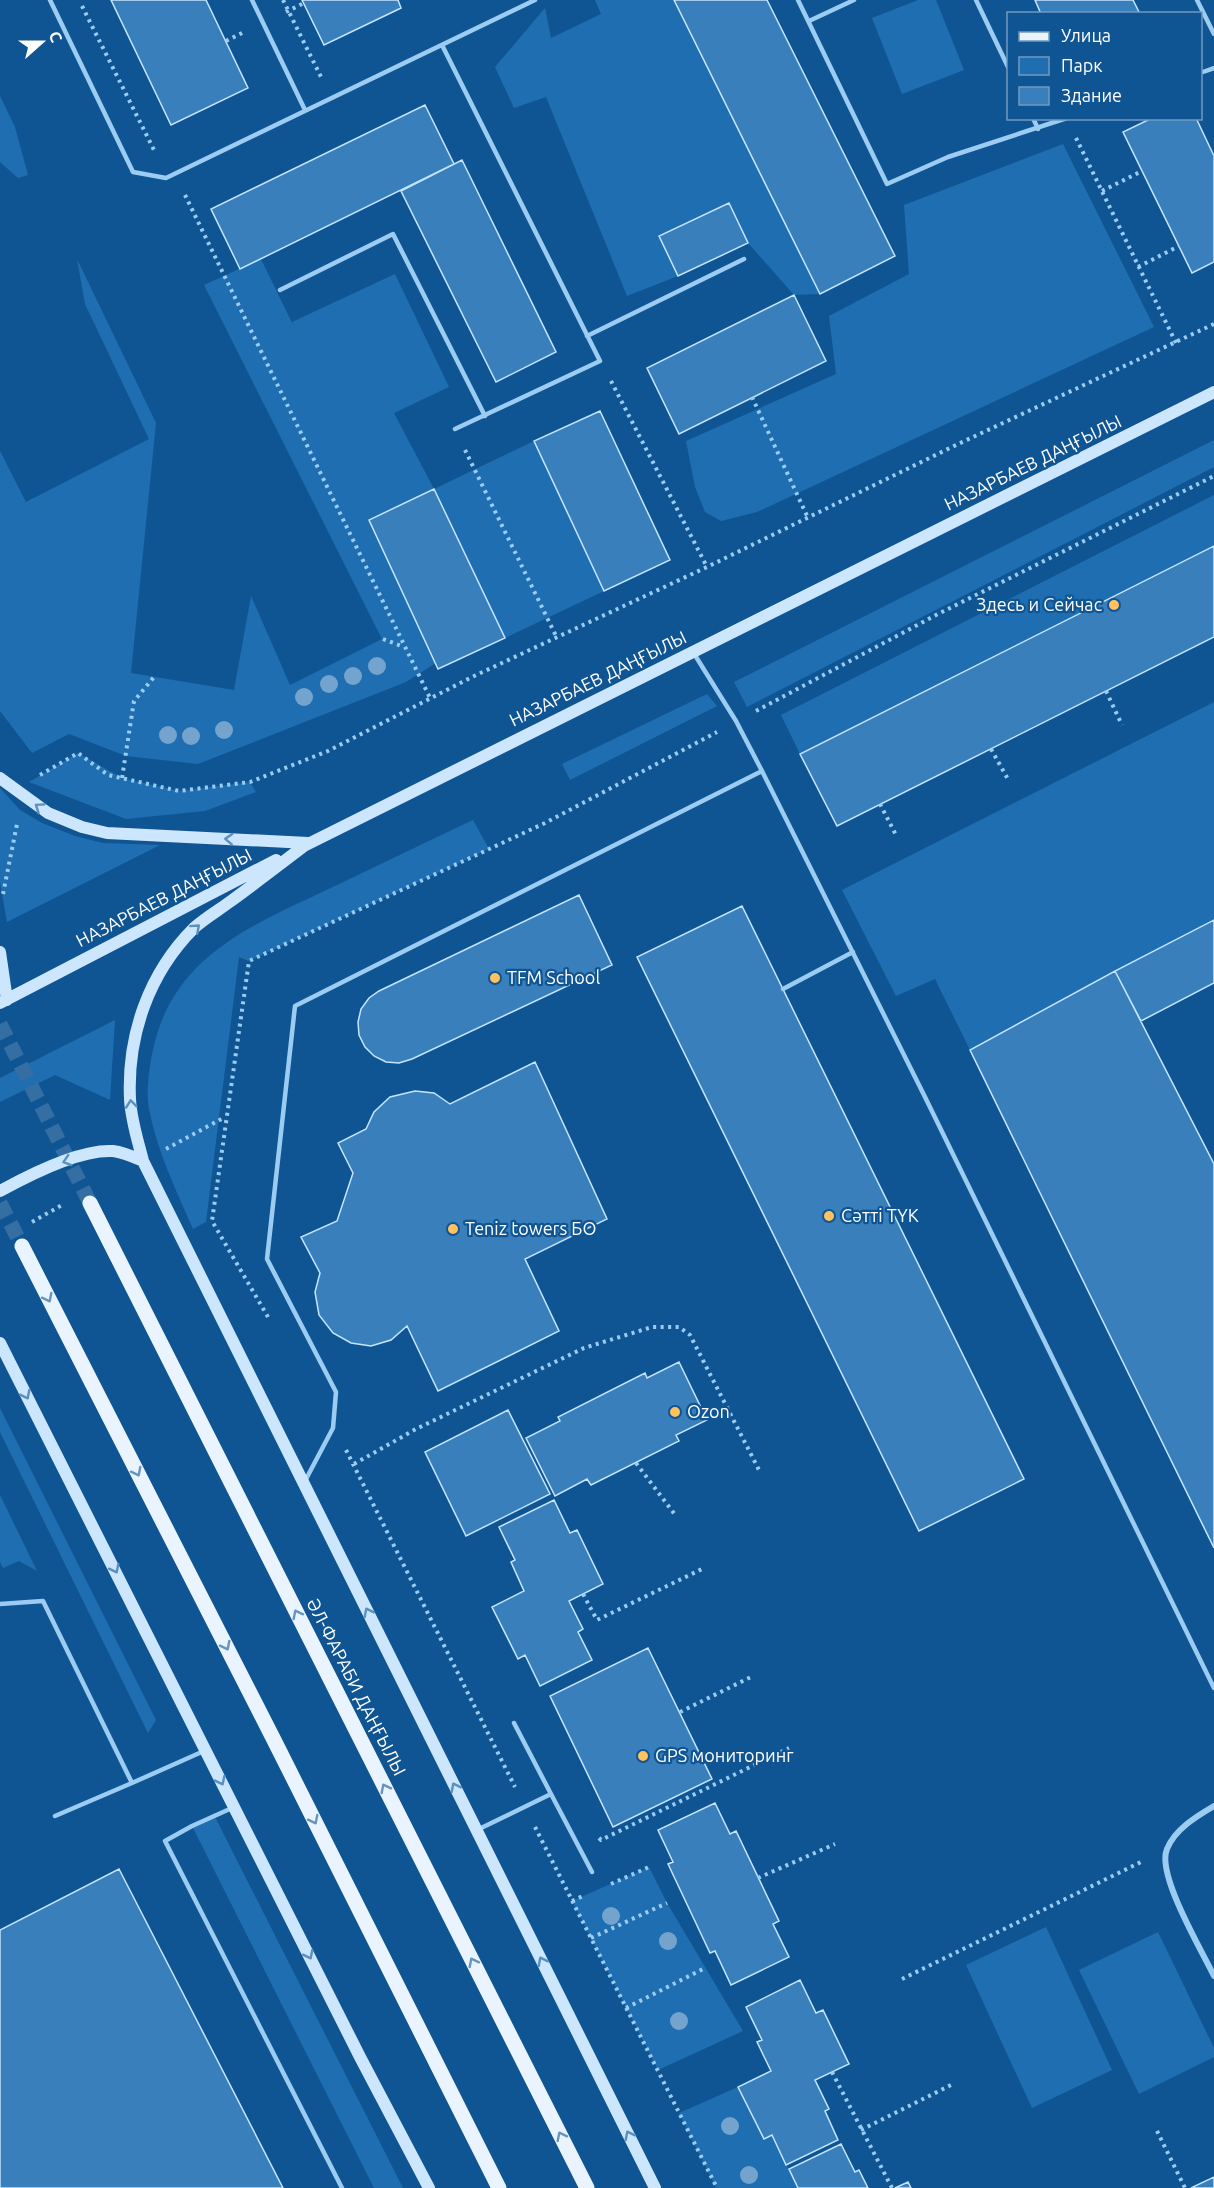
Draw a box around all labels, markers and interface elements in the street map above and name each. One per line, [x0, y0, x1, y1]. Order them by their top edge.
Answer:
north arrow [12, 12, 72, 72]
legend [1007, 12, 1202, 120]
text: Улица [1061, 25, 1111, 45]
text: С [46, 29, 66, 45]
text: Парк [1061, 55, 1102, 75]
text: Здание [1061, 85, 1122, 105]
street label: НАЗАРБАЕВ ДАҢҒЫЛЫ [941, 410, 1124, 514]
place label: Здесь и Сейчас [976, 594, 1102, 614]
marker: Здесь и Сейчас [1107, 598, 1121, 612]
street label: НАЗАРБАЕВ ДАҢҒЫЛЫ [506, 626, 689, 730]
one-way arrow [35, 803, 46, 814]
one-way arrow [225, 833, 234, 846]
street label: НАЗАРБАЕВ ДАҢҒЫЛЫ [72, 844, 255, 950]
one-way arrow [189, 924, 200, 935]
place label: TFM School [507, 967, 600, 987]
marker: TFM School [488, 971, 502, 985]
one-way arrow [126, 1100, 138, 1109]
one-way arrow [62, 1154, 73, 1166]
place label: Сәтті ТҮК [841, 1205, 919, 1225]
marker: Сәтті ТҮК [822, 1209, 836, 1223]
place label: Teniz towers БО [465, 1218, 596, 1238]
marker: Teniz towers БО [446, 1222, 460, 1236]
one-way arrow [41, 1292, 53, 1303]
one-way arrow [19, 1389, 31, 1400]
place label: Ozon [687, 1401, 730, 1421]
marker: Ozon [668, 1405, 682, 1419]
one-way arrow [130, 1466, 141, 1476]
one-way arrow [107, 1563, 119, 1574]
street label: ӘЛ-ФАРАБИ ДАҢҒЫЛЫ [303, 1595, 410, 1779]
one-way arrow [364, 1608, 375, 1619]
one-way arrow [293, 1609, 304, 1620]
one-way arrow [218, 1639, 230, 1650]
place label: GPS мониторинг [655, 1745, 794, 1765]
marker: GPS мониторинг [636, 1749, 650, 1763]
one-way arrow [214, 1774, 226, 1785]
one-way arrow [451, 1782, 462, 1793]
one-way arrow [381, 1783, 392, 1794]
one-way arrow [306, 1813, 318, 1824]
one-way arrow [301, 1949, 313, 1960]
one-way arrow [538, 1956, 550, 1967]
one-way arrow [469, 1957, 480, 1968]
one-way arrow [556, 2131, 568, 2142]
one-way arrow [625, 2131, 637, 2142]

